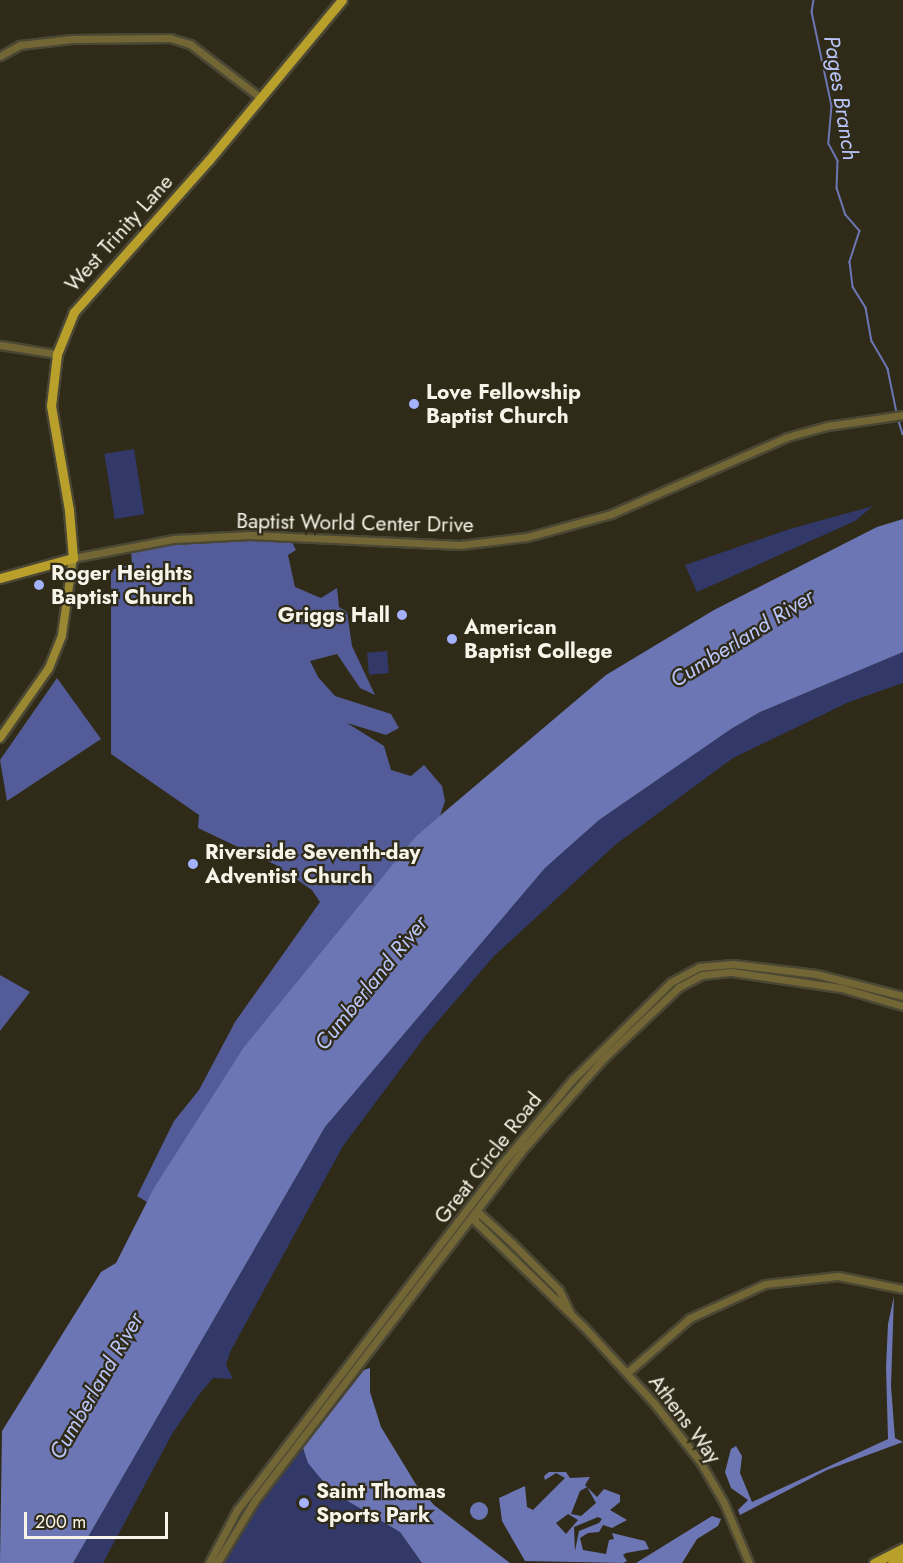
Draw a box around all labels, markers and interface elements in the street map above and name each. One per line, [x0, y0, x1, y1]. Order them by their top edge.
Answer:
water label: Pages Branch [818, 34, 864, 162]
street label: West Trinity Lane [60, 169, 178, 297]
place label: Love Fellowship Baptist Church [426, 379, 581, 429]
marker: Love Fellowship Baptist Church [407, 397, 421, 411]
street label: Baptist World Center Drive [236, 508, 474, 538]
place label: Roger Heights Baptist Church [51, 560, 194, 610]
marker: Roger Heights Baptist Church [32, 578, 46, 592]
water label: Cumberland River [665, 583, 819, 693]
place label: Griggs Hall [278, 602, 390, 628]
marker: Griggs Hall [395, 608, 409, 622]
place label: American Baptist College [464, 614, 613, 664]
marker: American Baptist College [445, 632, 459, 646]
place label: Riverside Seventh-day Adventist Church [205, 839, 421, 889]
marker: Riverside Seventh-day Adventist Church [186, 857, 200, 871]
water label: Cumberland River [309, 911, 433, 1055]
street label: Great Circle Road [429, 1087, 547, 1229]
water label: Cumberland River [43, 1308, 149, 1464]
street label: Athens Way [644, 1370, 726, 1468]
place label: Saint Thomas Sports Park [316, 1478, 446, 1528]
marker: Saint Thomas Sports Park [297, 1496, 311, 1510]
scale bar [27, 1500, 171, 1538]
text: 200 m [35, 1509, 86, 1535]

